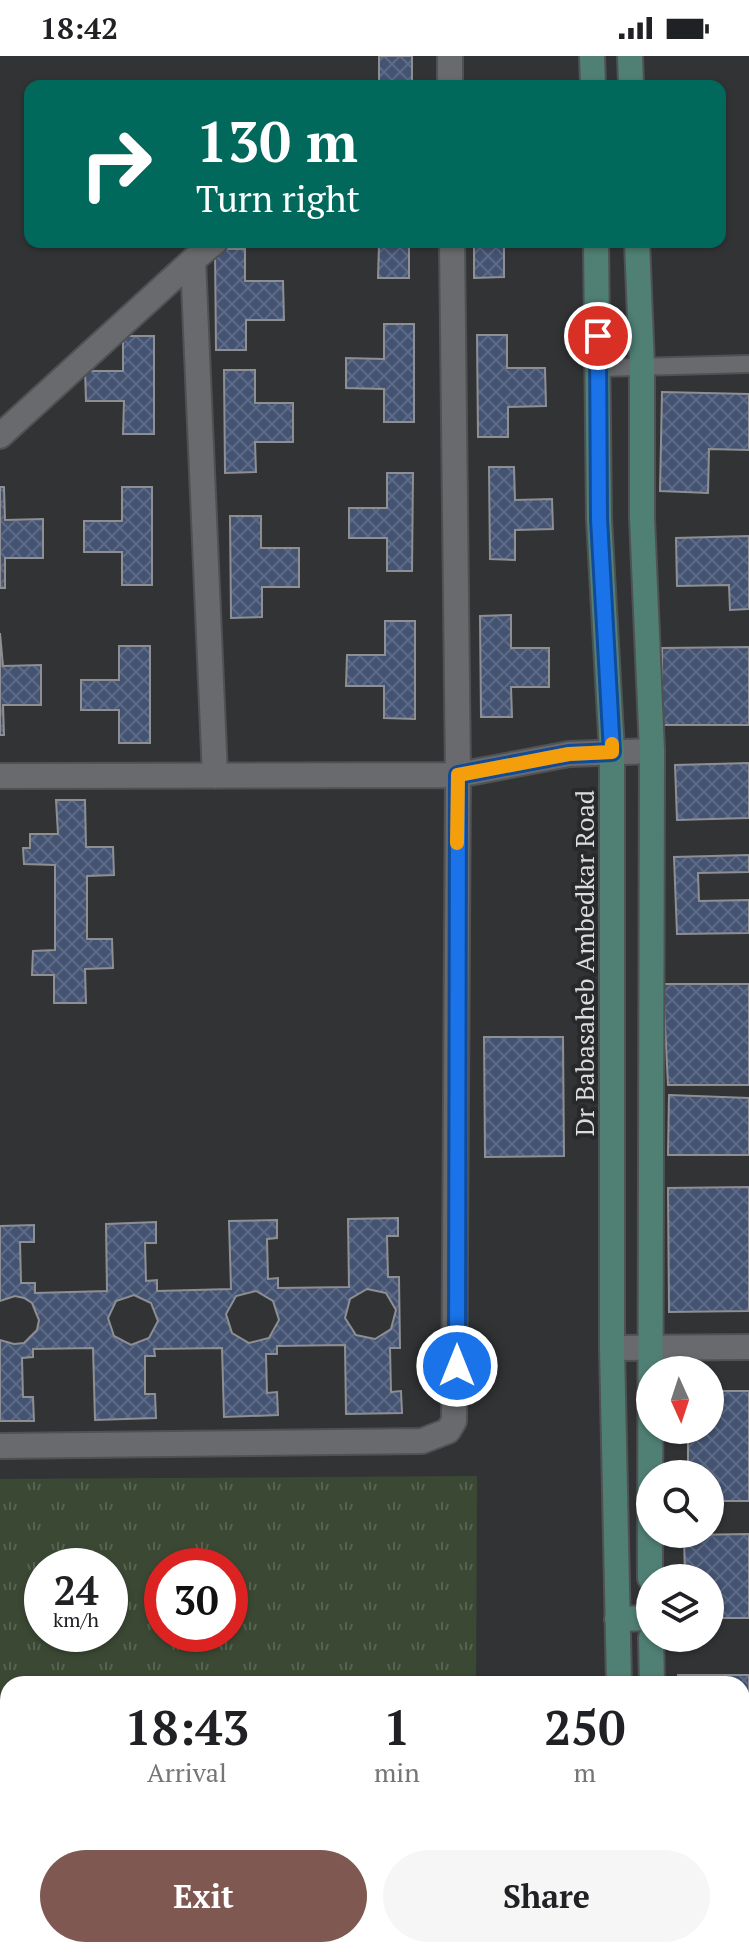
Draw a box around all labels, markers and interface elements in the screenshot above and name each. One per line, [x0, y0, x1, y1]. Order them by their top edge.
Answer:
text: 18:42 [40, 8, 118, 48]
text: 130 m [196, 104, 358, 178]
icon: right [64, 112, 168, 216]
text: Turn right [196, 175, 360, 222]
pin [564, 302, 632, 370]
icon: arrive [576, 314, 620, 358]
street label: Dr Babasaheb Ambedkar Road [567, 790, 601, 1136]
position arrow [415, 1324, 499, 1408]
north arrow [636, 1356, 724, 1444]
map controls [636, 1356, 724, 1652]
button: search [636, 1460, 724, 1548]
speed limit sign: 30 [144, 1548, 248, 1652]
text: 24 [53, 1563, 99, 1616]
button: layers [636, 1564, 724, 1652]
text: km/h [53, 1606, 99, 1633]
text: 18:43 [124, 1695, 249, 1759]
text: 1 [383, 1695, 410, 1759]
text: 250 [544, 1695, 626, 1759]
text: Arrival [147, 1755, 227, 1789]
text: min [374, 1755, 420, 1789]
text: m [574, 1755, 596, 1789]
button: Exit [40, 1850, 367, 1942]
button: Share [383, 1850, 710, 1942]

